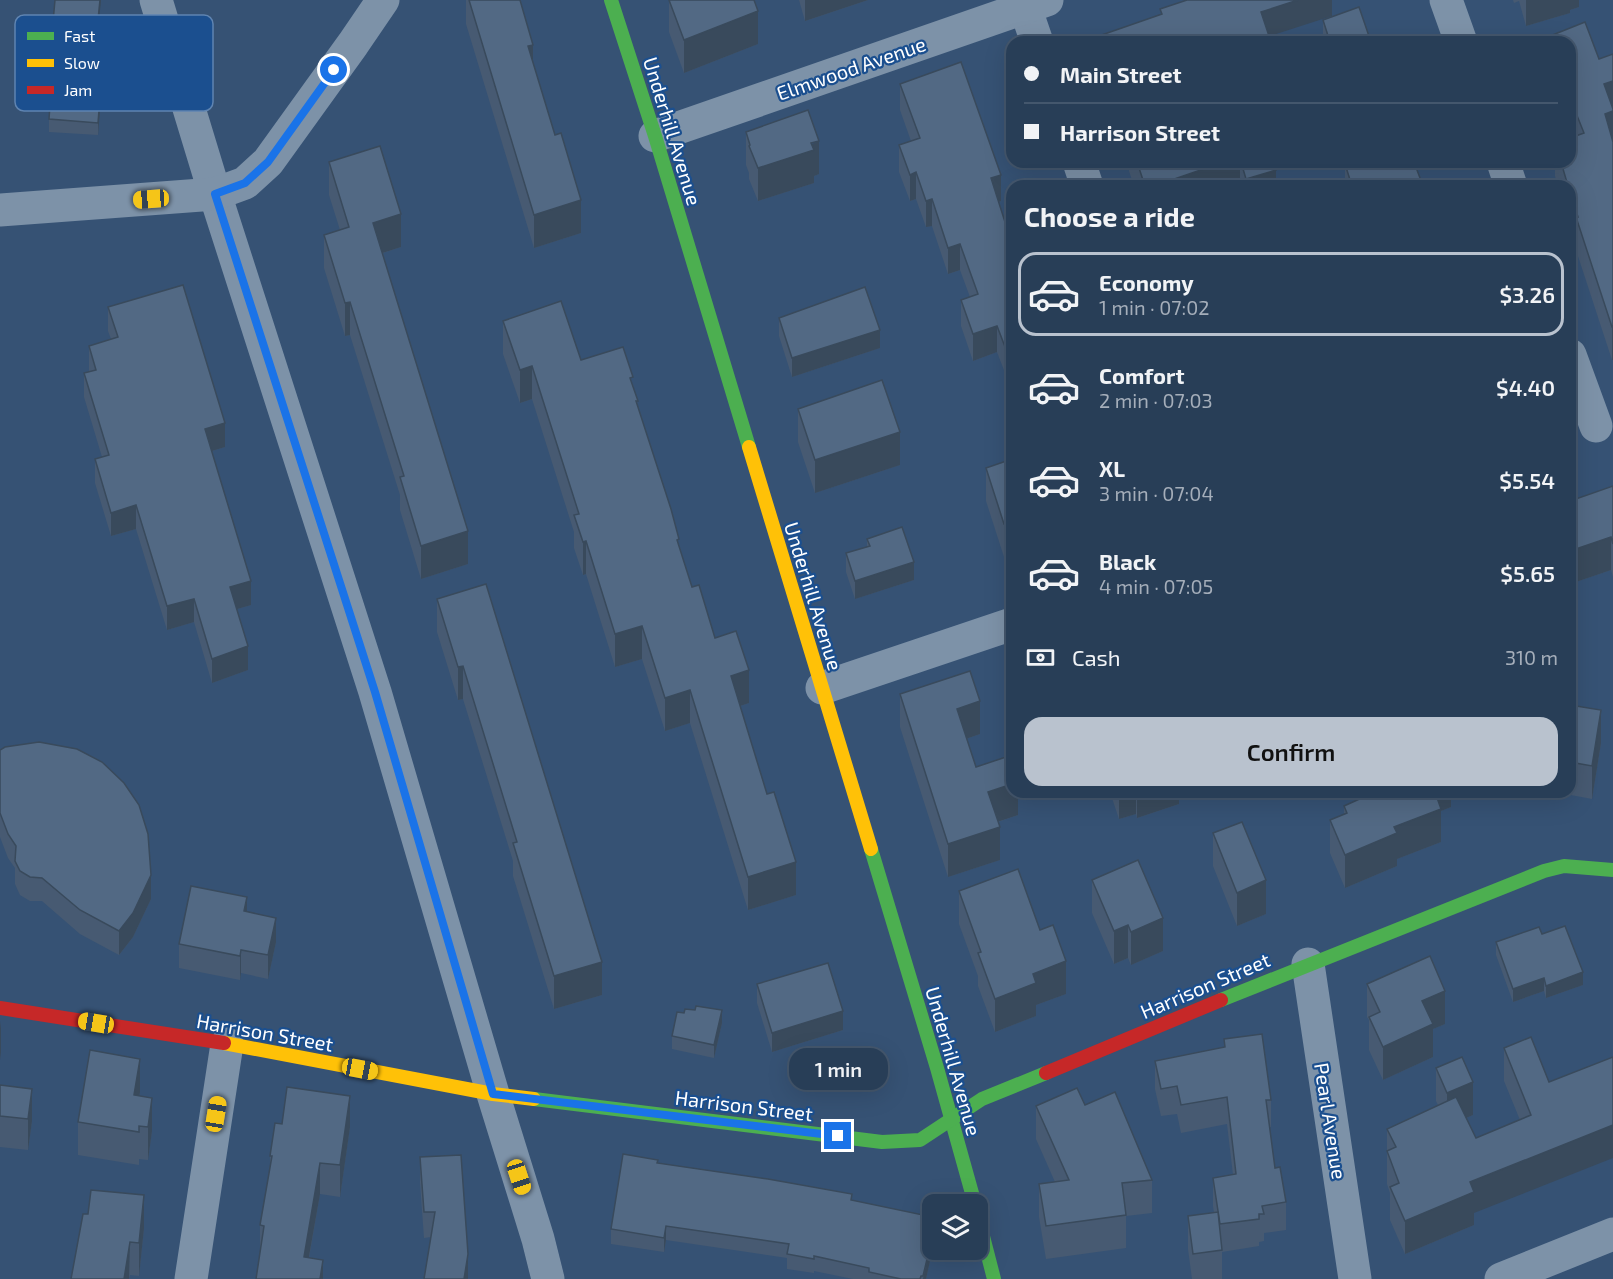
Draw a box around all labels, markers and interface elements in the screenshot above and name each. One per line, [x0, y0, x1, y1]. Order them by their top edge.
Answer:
legend [15, 15, 213, 111]
text: Fast [64, 26, 95, 45]
street label: Elmwood Avenue [773, 31, 929, 105]
text: Slow [64, 53, 100, 72]
street label: Underhill Avenue [639, 54, 707, 208]
route start [320, 56, 347, 83]
text: Main Street [1060, 61, 1182, 87]
text: Jam [64, 80, 92, 99]
text: Harrison Street [1060, 119, 1220, 145]
car [132, 189, 170, 209]
text: Choose a ride [1024, 200, 1195, 232]
icon: car [1027, 267, 1081, 321]
text: Economy [1099, 269, 1194, 295]
text: $3.26 [1499, 281, 1555, 307]
text: 1 min · 07:02 [1099, 295, 1209, 319]
icon: car [1027, 360, 1081, 414]
text: Comfort [1099, 362, 1184, 388]
text: $4.40 [1496, 374, 1555, 400]
text: 2 min · 07:03 [1099, 388, 1213, 412]
icon: car [1027, 453, 1081, 507]
text: XL [1099, 455, 1125, 481]
text: $5.54 [1499, 467, 1555, 493]
text: 3 min · 07:04 [1099, 481, 1214, 505]
street label: Underhill Avenue [780, 519, 848, 673]
icon: car [1027, 546, 1081, 600]
text: Black [1099, 548, 1156, 574]
text: $5.65 [1500, 560, 1555, 586]
text: 4 min · 07:05 [1099, 574, 1213, 598]
icon: cash [1024, 641, 1057, 674]
text: Cash [1072, 644, 1121, 670]
text: 310 m [1505, 645, 1558, 669]
button: Confirm [1024, 717, 1558, 786]
street label: Harrison Street [1137, 947, 1274, 1023]
street label: Underhill Avenue [921, 984, 987, 1138]
street label: Harrison Street [195, 1008, 336, 1056]
car [77, 1011, 115, 1035]
callout: 1 min [788, 1049, 888, 1091]
car [341, 1057, 379, 1081]
text: 1 min [815, 1057, 862, 1081]
street label: Pearl Avenue [1310, 1061, 1352, 1181]
street label: Harrison Street [674, 1085, 815, 1125]
car [204, 1095, 228, 1133]
route end [824, 1122, 851, 1149]
car [505, 1157, 533, 1197]
map controls [922, 1194, 988, 1260]
button: layers [922, 1194, 988, 1260]

